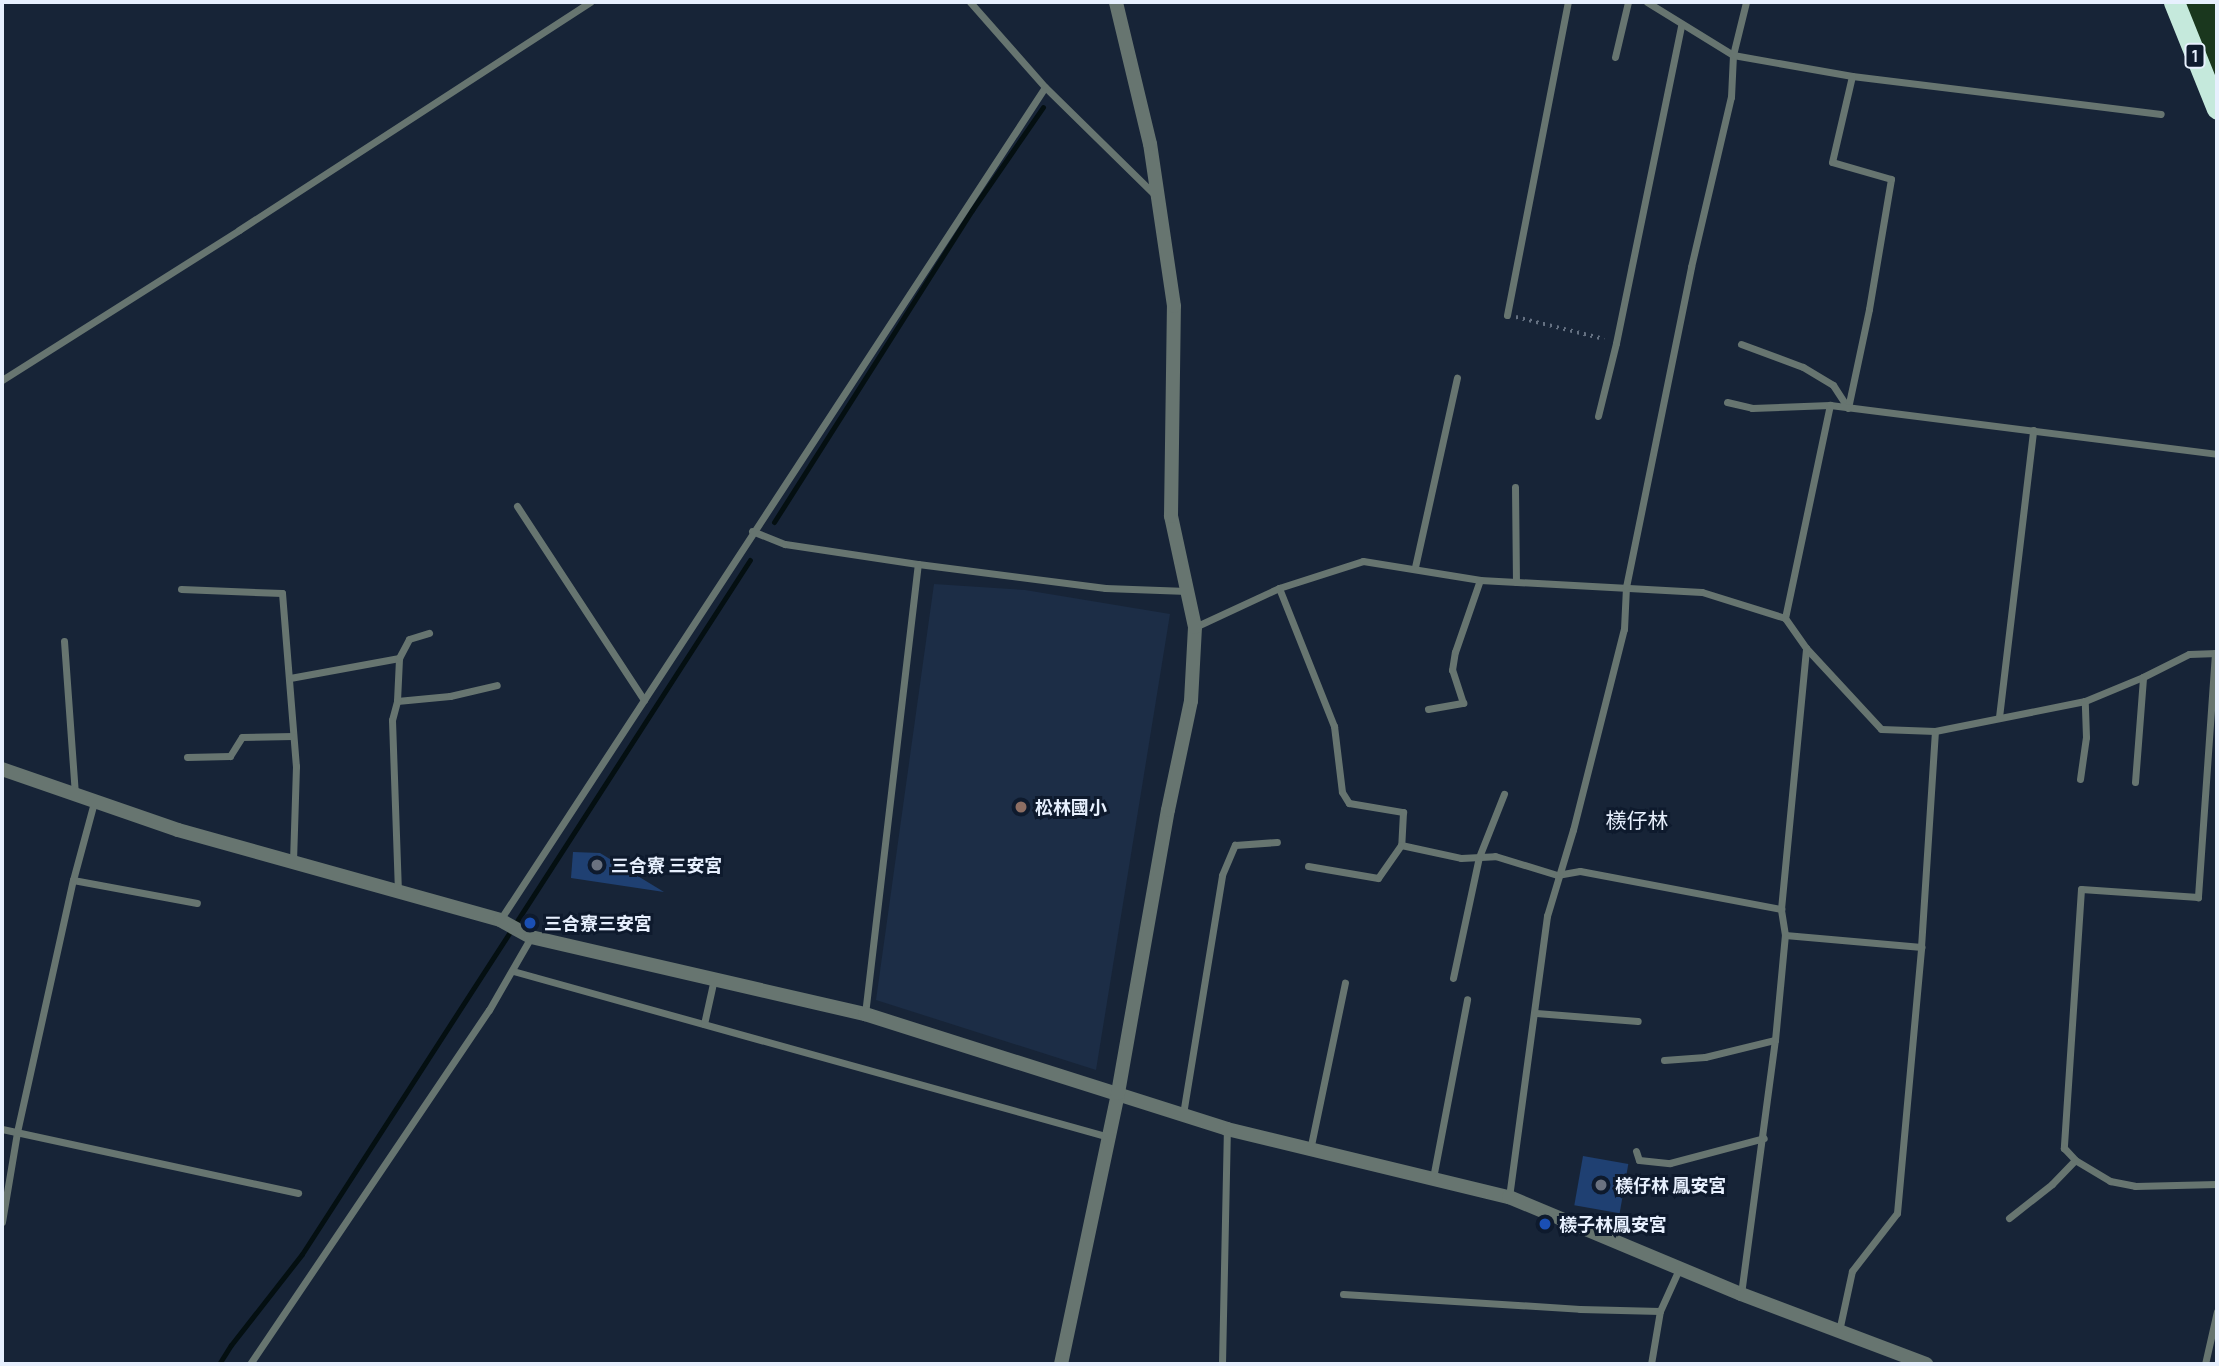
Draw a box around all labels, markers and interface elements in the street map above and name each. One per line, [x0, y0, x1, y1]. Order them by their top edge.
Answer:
road number: 1 [2183, 44, 2207, 68]
place label: 松林國小 [1035, 796, 1107, 818]
marker: 松林國小 [1013, 799, 1029, 815]
district label: 檨仔林 [1606, 807, 1668, 833]
place label: 三合寮 三安宮 [611, 854, 723, 876]
marker: 三合寮 三安宮 [589, 857, 605, 873]
place label: 三合寮三安宮 [544, 912, 652, 934]
marker: 三合寮三安宮 [522, 915, 538, 931]
place label: 檨仔林 鳳安宮 [1615, 1174, 1727, 1196]
marker: 檨仔林 鳳安宮 [1593, 1177, 1609, 1193]
place label: 檨子林鳳安宮 [1559, 1213, 1667, 1235]
marker: 檨子林鳳安宮 [1537, 1216, 1553, 1232]

